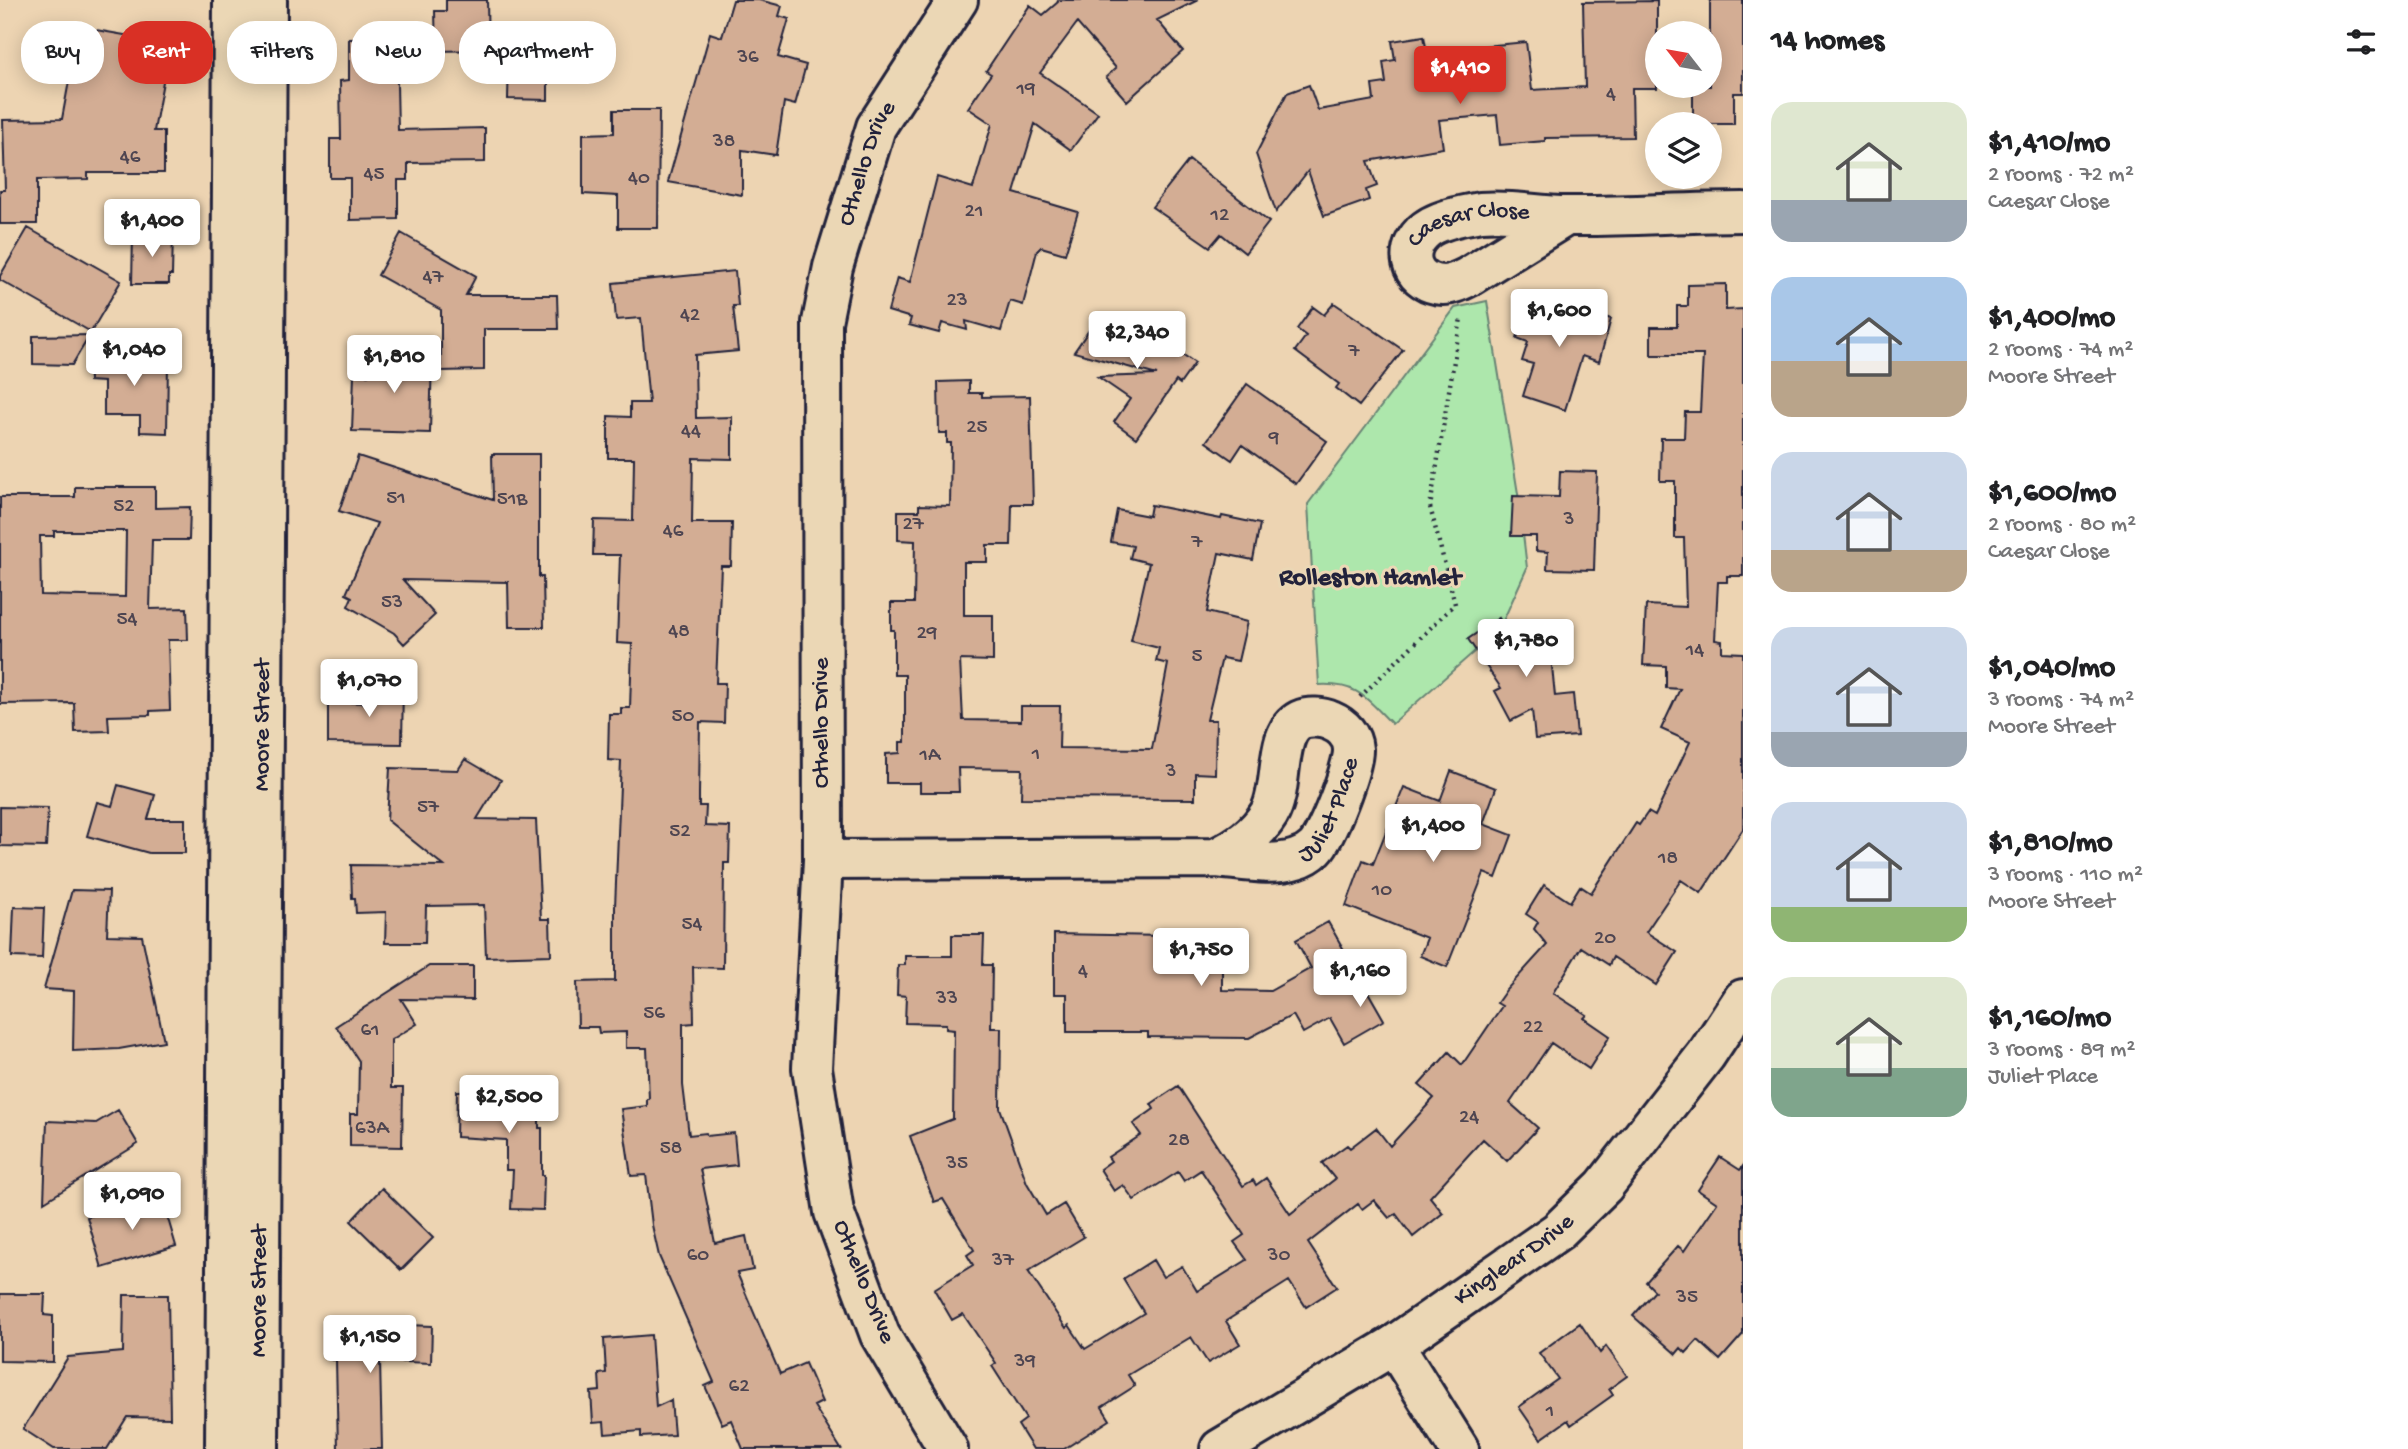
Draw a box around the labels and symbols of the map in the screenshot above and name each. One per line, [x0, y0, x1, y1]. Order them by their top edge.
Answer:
north arrow [1645, 21, 1722, 98]
house number: 36 [736, 46, 759, 71]
pin: $1,410 [1403, 46, 1517, 106]
house number: 19 [1015, 78, 1036, 103]
house number: 4 [1606, 83, 1616, 108]
street label: Othello Drive [832, 95, 904, 230]
house number: 38 [712, 130, 735, 155]
house number: 46 [120, 146, 141, 171]
house number: 45 [364, 163, 384, 188]
house number: 40 [628, 167, 650, 192]
street label: Caesar Close [1401, 197, 1532, 253]
pin: $1,400 [95, 200, 209, 259]
house number: 21 [965, 200, 983, 225]
house number: 12 [1210, 204, 1229, 229]
house number: 47 [423, 266, 445, 291]
house number: 23 [946, 289, 968, 314]
pin: $1,600 [1502, 290, 1616, 349]
house number: 42 [680, 304, 700, 329]
pin: $2,340 [1080, 312, 1194, 371]
pin: $1,040 [77, 328, 191, 388]
pin: $1,810 [337, 336, 451, 395]
house number: 7 [1348, 340, 1361, 365]
house number: 25 [966, 416, 988, 441]
house number: 44 [681, 420, 701, 445]
house number: 9 [1268, 427, 1280, 452]
house number: 51 [386, 487, 406, 512]
house number: 51B [497, 488, 528, 513]
house number: 52 [113, 495, 135, 520]
house number: 3 [1563, 508, 1574, 533]
house number: 27 [902, 513, 925, 538]
house number: 46 [663, 520, 684, 545]
house number: 7 [1191, 531, 1204, 556]
district label: Rolleston Hamlet [1278, 564, 1463, 595]
house number: 53 [381, 591, 403, 616]
house number: 54 [117, 608, 138, 633]
house number: 48 [668, 620, 690, 645]
pin: $1,780 [1469, 620, 1583, 679]
house number: 29 [917, 622, 938, 647]
house number: 14 [1685, 639, 1704, 664]
house number: 5 [1191, 645, 1203, 670]
street label: Moore Street [248, 657, 278, 791]
street label: Othello Drive [808, 657, 837, 788]
pin: $1,070 [312, 660, 426, 719]
house number: 50 [672, 705, 695, 730]
house number: 1 [1031, 743, 1040, 768]
house number: 1A [919, 744, 942, 769]
street label: Juliet Place [1294, 754, 1366, 870]
house number: 3 [1165, 760, 1176, 785]
house number: 57 [417, 796, 440, 821]
pin: $1,400 [1376, 804, 1490, 864]
house number: 52 [669, 820, 691, 845]
house number: 18 [1657, 847, 1678, 872]
house number: 10 [1371, 879, 1392, 904]
house number: 54 [682, 913, 703, 938]
house number: 20 [1594, 927, 1616, 952]
pin: $1,750 [1144, 928, 1258, 988]
pin: $1,160 [1303, 950, 1417, 1009]
house number: 4 [1078, 960, 1088, 985]
house number: 33 [935, 987, 958, 1012]
house number: 56 [643, 1002, 665, 1027]
house number: 22 [1523, 1016, 1543, 1041]
house number: 61 [360, 1019, 380, 1044]
pin: $2,500 [452, 1076, 566, 1135]
house number: 24 [1459, 1106, 1479, 1131]
house number: 63A [355, 1117, 391, 1142]
house number: 28 [1168, 1129, 1190, 1154]
house number: 58 [660, 1137, 682, 1162]
house number: 35 [945, 1152, 968, 1177]
pin: $1,090 [75, 1172, 189, 1232]
street label: Kinglear Drive [1449, 1208, 1581, 1313]
street label: Othello Drive [825, 1216, 901, 1349]
street label: Moore Street [245, 1223, 275, 1357]
house number: 60 [687, 1244, 709, 1269]
house number: 30 [1267, 1244, 1290, 1269]
house number: 37 [991, 1249, 1015, 1274]
house number: 35 [1675, 1286, 1698, 1311]
pin: $1,150 [313, 1316, 427, 1375]
house number: 39 [1013, 1350, 1036, 1375]
house number: 62 [729, 1375, 749, 1400]
house number: 1 [1545, 1400, 1554, 1425]

